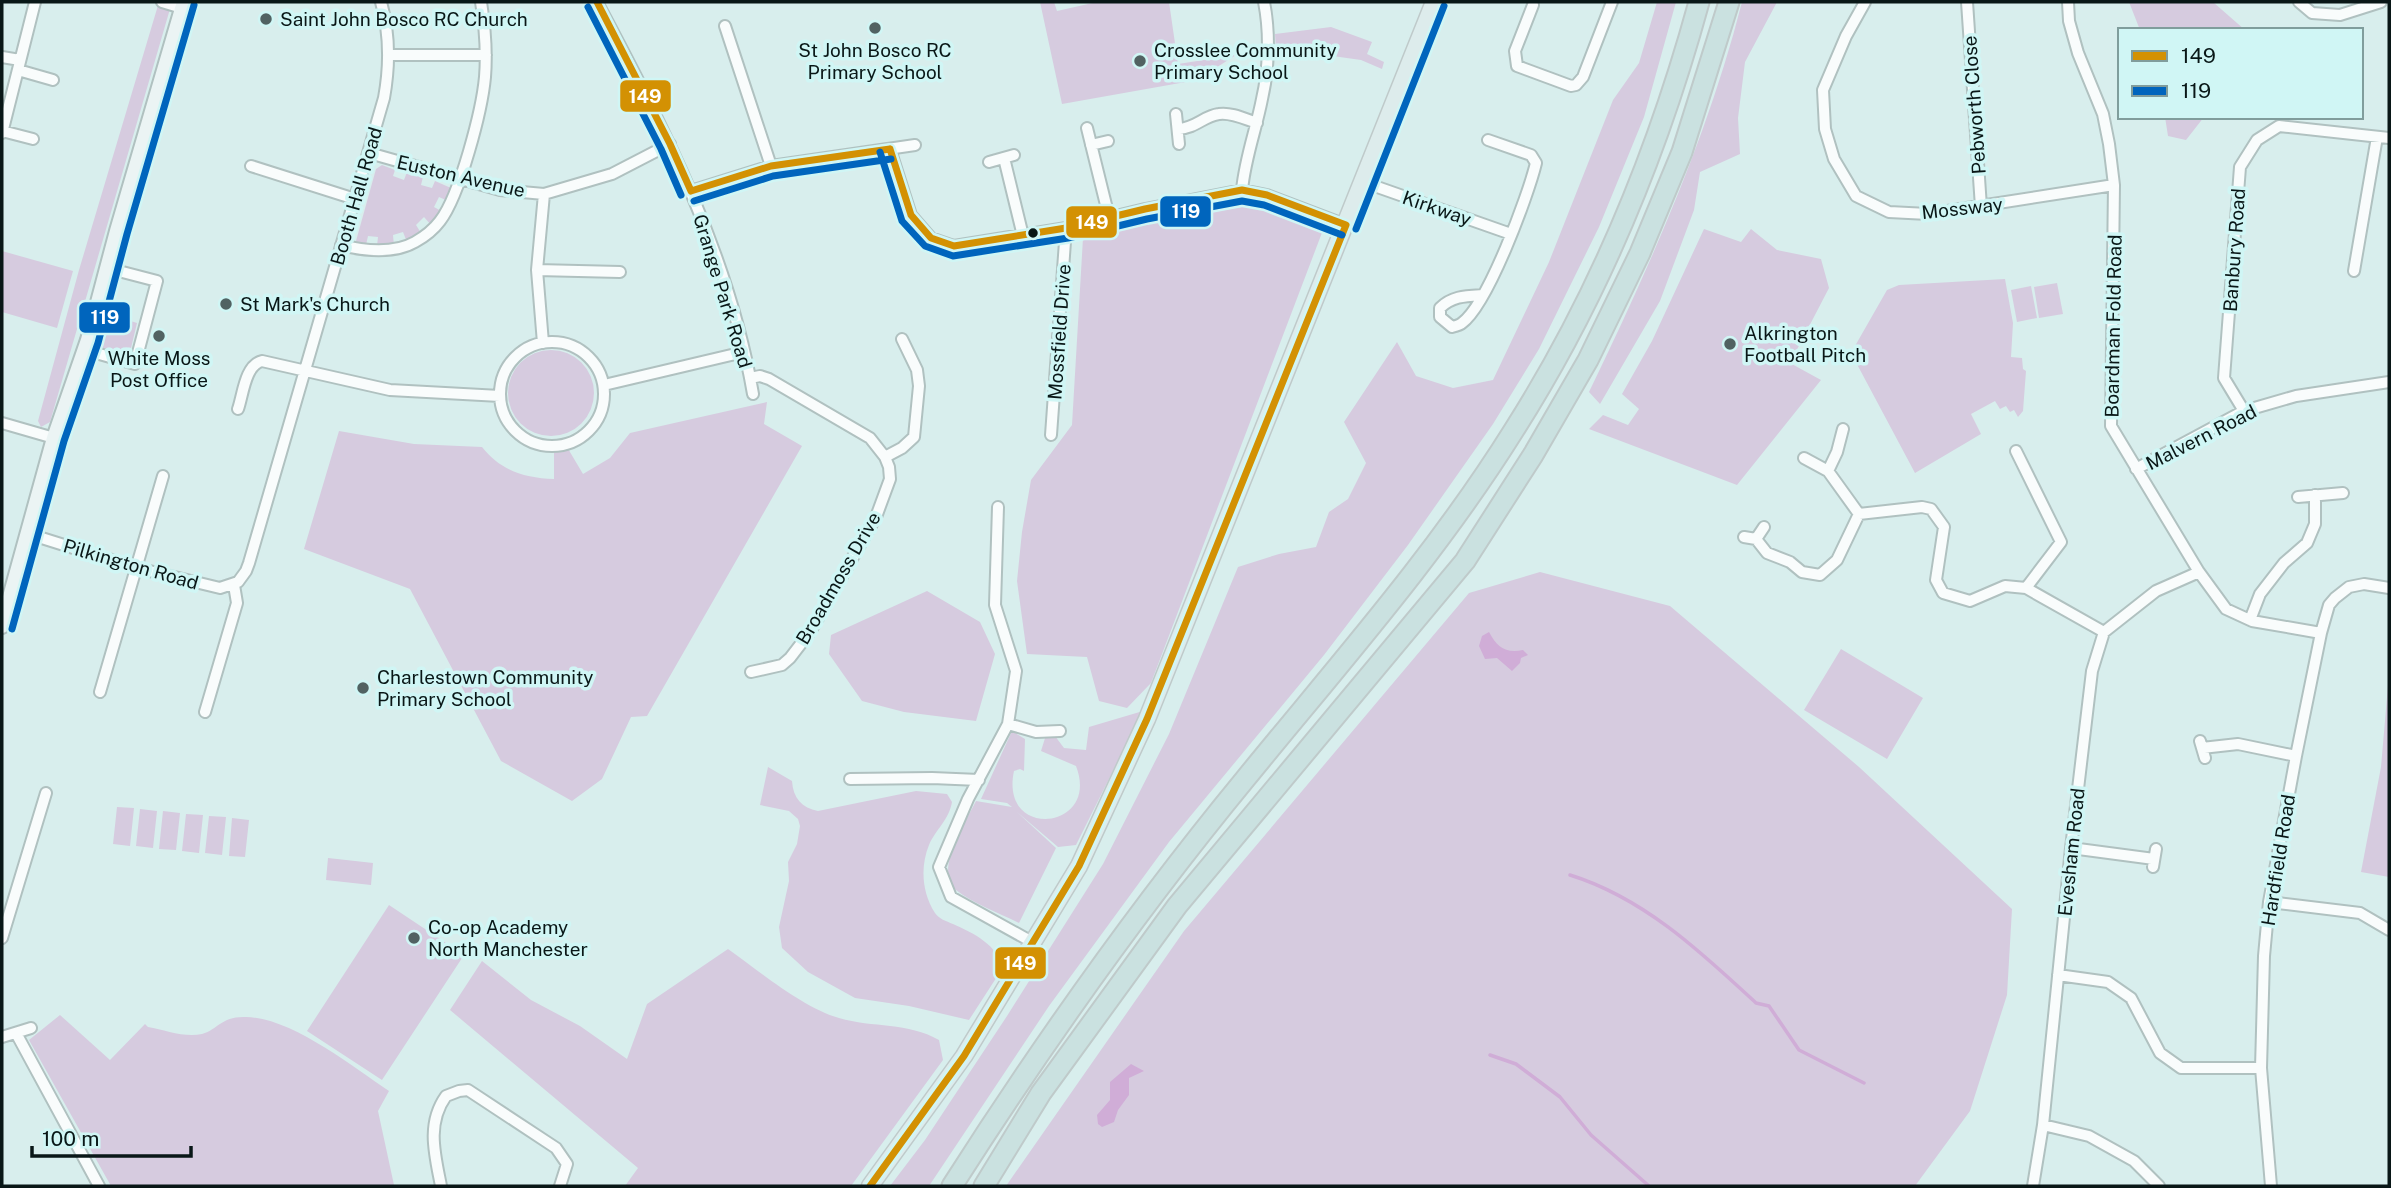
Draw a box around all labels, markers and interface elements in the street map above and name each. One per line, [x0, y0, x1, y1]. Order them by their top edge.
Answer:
place label: Saint John Bosco RC Church [280, 8, 528, 30]
marker: Saint John Bosco RC Church [258, 11, 274, 27]
marker: St John Bosco RC Primary School [867, 20, 883, 36]
legend [2118, 28, 2363, 119]
street label: Pebworth Close [1958, 35, 1990, 175]
place label: St John Bosco RC Primary School [798, 39, 952, 83]
place label: Crosslee Community Primary School [1154, 39, 1337, 83]
text: 149 [2181, 43, 2216, 68]
marker: Crosslee Community Primary School [1132, 53, 1148, 69]
text: 119 [2181, 78, 2211, 103]
line badge: 149 [619, 79, 672, 113]
text: 149 [628, 85, 662, 107]
street label: Booth Hall Road [326, 124, 386, 268]
street label: Euston Avenue [395, 151, 527, 201]
street label: Kirkway [1400, 186, 1474, 230]
street label: Banbury Road [2219, 187, 2249, 313]
street label: Mossway [1920, 193, 2004, 223]
line badge: 119 [1159, 195, 1212, 228]
text: 119 [1172, 200, 1200, 222]
line badge: 149 [1065, 205, 1118, 239]
text: 149 [1075, 211, 1109, 233]
street label: Grange Park Road [689, 212, 757, 370]
unlabelled marker [1026, 226, 1040, 240]
street label: Boardman Fold Road [2100, 234, 2126, 418]
street label: Mossfield Drive [1043, 263, 1075, 401]
place label: St Mark's Church [240, 293, 390, 315]
marker: St Mark's Church [218, 296, 234, 312]
line badge: 119 [78, 301, 131, 334]
text: 119 [91, 306, 119, 328]
place label: Alkrington Football Pitch [1744, 322, 1866, 366]
marker: White Moss Post Office [151, 328, 167, 344]
marker: Alkrington Football Pitch [1722, 336, 1738, 352]
place label: White Moss Post Office [108, 347, 210, 391]
street label: Malvern Road [2142, 400, 2260, 474]
street label: Broadmoss Drive [791, 508, 885, 648]
street label: Pilkington Road [61, 534, 201, 594]
place label: Charlestown Community Primary School [377, 666, 594, 710]
marker: Charlestown Community Primary School [355, 680, 371, 696]
street label: Evesham Road [2053, 787, 2089, 917]
street label: Hardfield Road [2257, 793, 2299, 927]
place label: Co-op Academy North Manchester [428, 916, 588, 960]
marker: Co-op Academy North Manchester [406, 930, 422, 946]
line badge: 149 [994, 946, 1047, 980]
text: 149 [1003, 952, 1037, 974]
scale bar [32, 1114, 191, 1158]
text: 100 m [42, 1126, 99, 1151]

